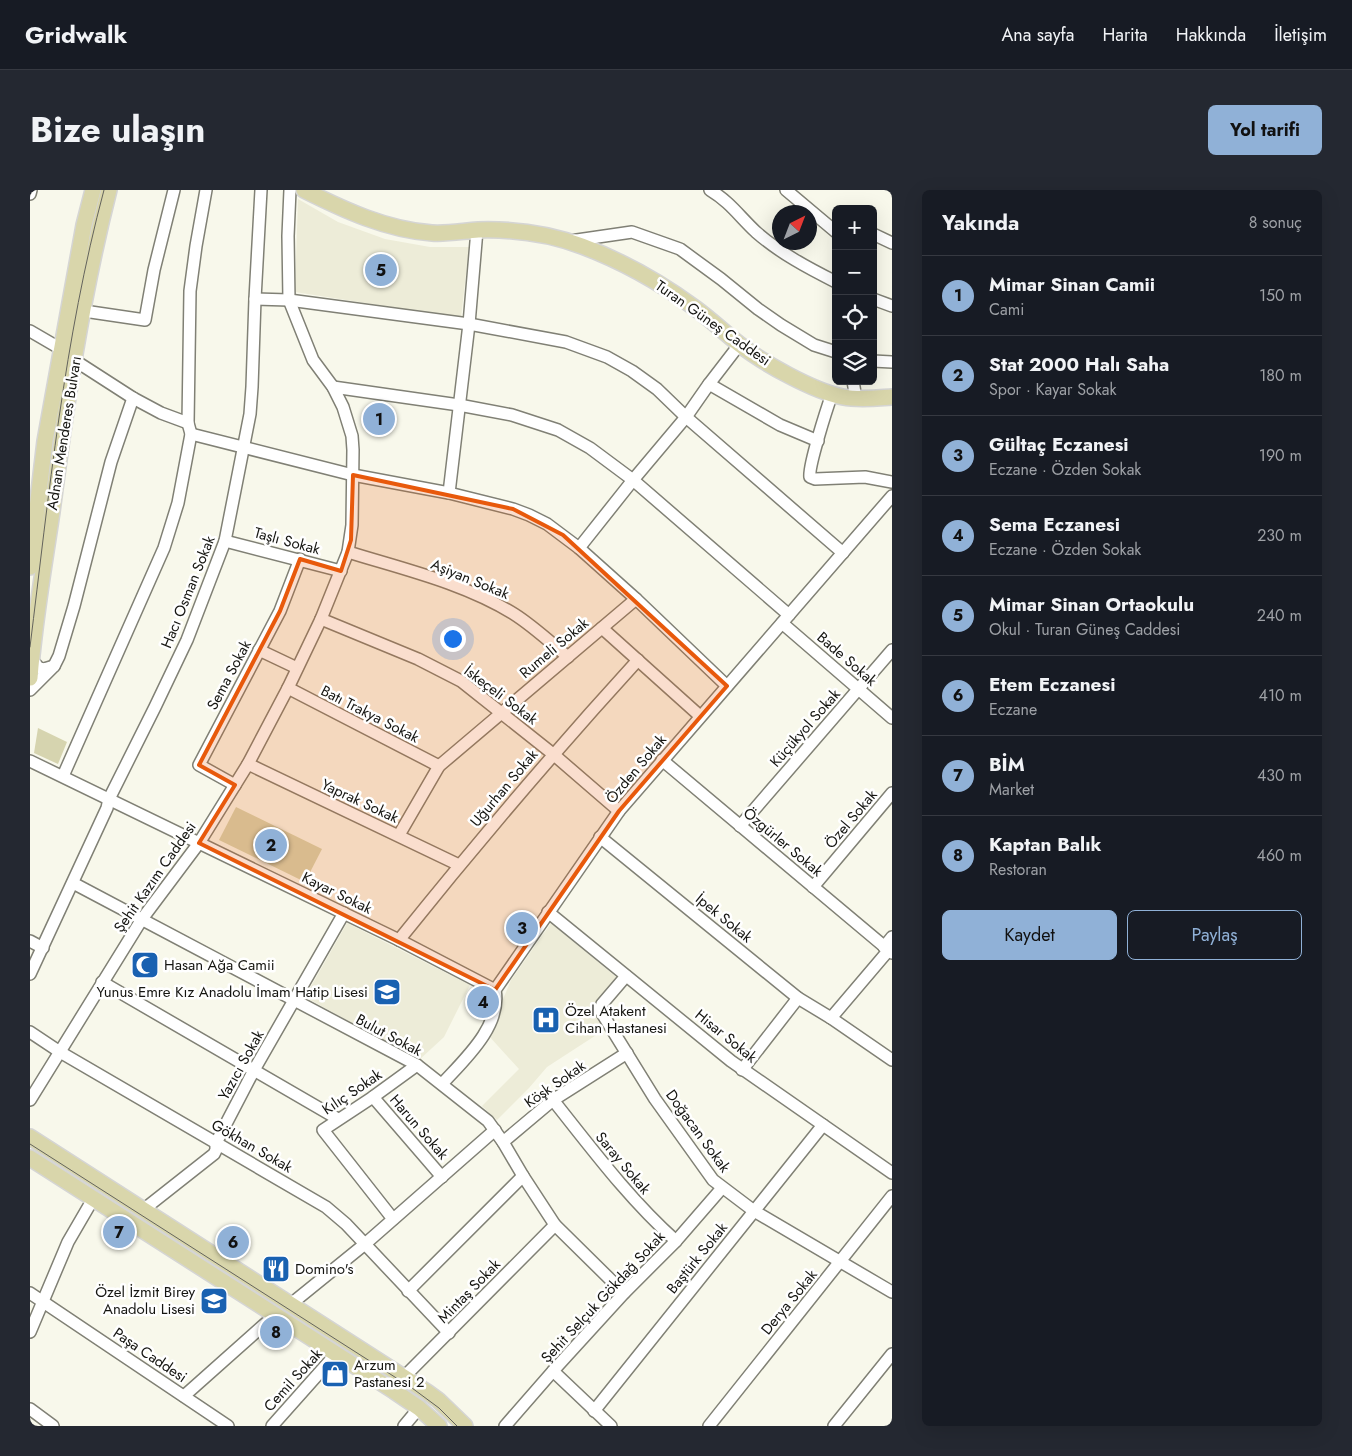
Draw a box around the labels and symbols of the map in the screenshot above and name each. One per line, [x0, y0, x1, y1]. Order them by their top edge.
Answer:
north arrow [772, 205, 817, 250]
pin: 5 [365, 251, 397, 289]
street label: Turan Güneş Caddesi [651, 275, 775, 371]
street label: Adnan Menderes Bulvarı [41, 354, 87, 512]
pin: 1 [363, 400, 395, 438]
street label: Taşlı Sokak [252, 522, 323, 560]
street label: Hacı Osman Sokak [155, 532, 221, 652]
street label: Aşiyan Sokak [427, 553, 513, 605]
street label: Rumeli Sokak [515, 612, 594, 684]
your location [440, 626, 466, 652]
street label: Bade Sokak [812, 627, 882, 692]
street label: Sema Sokak [201, 636, 257, 714]
street label: İskeçeli Sokak [459, 660, 543, 730]
street label: Batı Trakya Sokak [317, 680, 423, 748]
street label: Küçükyol Sokak [765, 684, 846, 772]
street label: Özden Sokak [601, 729, 672, 808]
street label: Uğurhan Sokak [465, 744, 543, 832]
street label: Yaprak Sokak [318, 773, 403, 829]
street label: Özel Sokak [820, 784, 883, 853]
street label: Özgürler Sokak [738, 802, 828, 882]
street label: Şehit Kazım Caddesi [108, 817, 202, 937]
pin: 2 [255, 826, 287, 864]
street label: Kayar Sokak [298, 866, 376, 920]
street label: İpek Sokak [691, 888, 758, 948]
pin: 3 [506, 909, 538, 947]
mosque icon: Hasan Ağa Camii [130, 950, 160, 980]
place label: Hasan Ağa Camii [164, 954, 275, 976]
school or university icon: Yunus Emre Kız Anadolu İmam Hatip Lisesi [372, 977, 402, 1007]
place label: Yunus Emre Kız Anadolu İmam Hatip Lisesi [97, 981, 368, 1003]
pin: 4 [467, 983, 499, 1021]
place label: Özel Atakent Cihan Hastanesi [565, 1000, 667, 1039]
street label: Hisar Sokak [690, 1004, 762, 1068]
hospital icon: Özel Atakent Cihan Hastanesi [531, 1005, 561, 1035]
street label: Bulut Sokak [352, 1008, 427, 1062]
street label: Yazıcı Sokak [213, 1026, 270, 1104]
street label: Köşk Sokak [520, 1055, 590, 1113]
street label: Kılıç Sokak [318, 1064, 387, 1120]
street label: Doğacan Sokak [660, 1085, 736, 1177]
street label: Harun Sokak [384, 1090, 454, 1165]
street label: Gökhan Sokak [207, 1114, 297, 1178]
street label: Saray Sokak [590, 1127, 656, 1199]
pin: 7 [103, 1213, 135, 1251]
street label: Baştürk Sokak [661, 1217, 733, 1298]
pin: 6 [217, 1223, 249, 1261]
street label: Şehit Selçuk Gökdağ Sokak [536, 1226, 670, 1368]
restaurant icon: Domino's [261, 1254, 291, 1284]
street label: Mintaş Sokak [433, 1254, 506, 1328]
place label: Domino's [295, 1258, 353, 1280]
street label: Derya Sokak [756, 1264, 823, 1339]
place label: Özel İzmit Birey Anadolu Lisesi [95, 1281, 195, 1320]
school or university icon: Özel İzmit Birey Anadolu Lisesi [199, 1286, 229, 1316]
pin: 8 [260, 1313, 292, 1351]
street label: Paşa Caddesi [109, 1322, 191, 1388]
street label: Cemil Sokak [259, 1343, 328, 1416]
place label: Arzum Pastanesi 2 [354, 1354, 424, 1393]
shop icon: Arzum Pastanesi 2 [320, 1359, 350, 1389]

